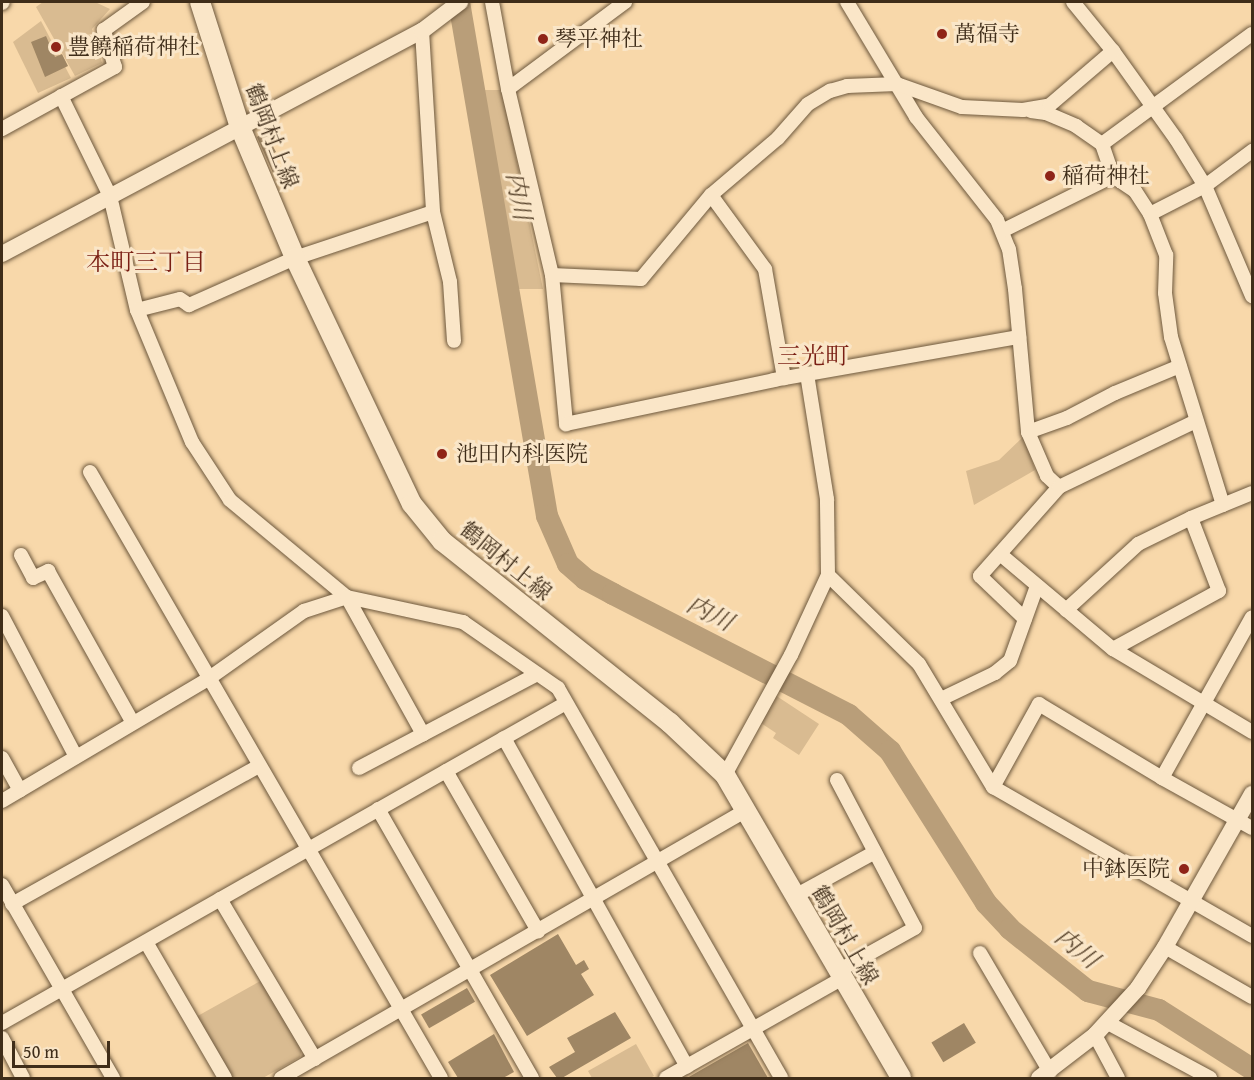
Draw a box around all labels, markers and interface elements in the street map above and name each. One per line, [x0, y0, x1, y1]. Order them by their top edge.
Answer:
place label: 萬福寺 [954, 21, 1020, 47]
place label: 琴平神社 [555, 26, 643, 52]
marker: 萬福寺 [935, 27, 949, 41]
marker: 琴平神社 [536, 32, 550, 46]
place label: 豊饒稲荷神社 [68, 34, 200, 60]
marker: 豊饒稲荷神社 [49, 40, 63, 54]
street label: 鶴岡村上線 [240, 80, 304, 192]
place label: 稲荷神社 [1062, 163, 1150, 189]
marker: 稲荷神社 [1043, 169, 1057, 183]
water label: 内川 [501, 170, 537, 222]
district label: 本町三丁目 [86, 248, 206, 276]
district label: 三光町 [777, 342, 849, 370]
place label: 池田内科医院 [456, 441, 588, 467]
marker: 池田内科医院 [433, 445, 451, 463]
street label: 鶴岡村上線 [455, 516, 557, 606]
water label: 内川 [682, 589, 738, 637]
place label: 中鉢医院 [1082, 856, 1170, 882]
marker: 中鉢医院 [1175, 860, 1193, 878]
street label: 鶴岡村上線 [806, 881, 884, 989]
water label: 内川 [1049, 922, 1105, 974]
scale bar [15, 1029, 112, 1067]
text: 50 m [23, 1038, 59, 1065]

